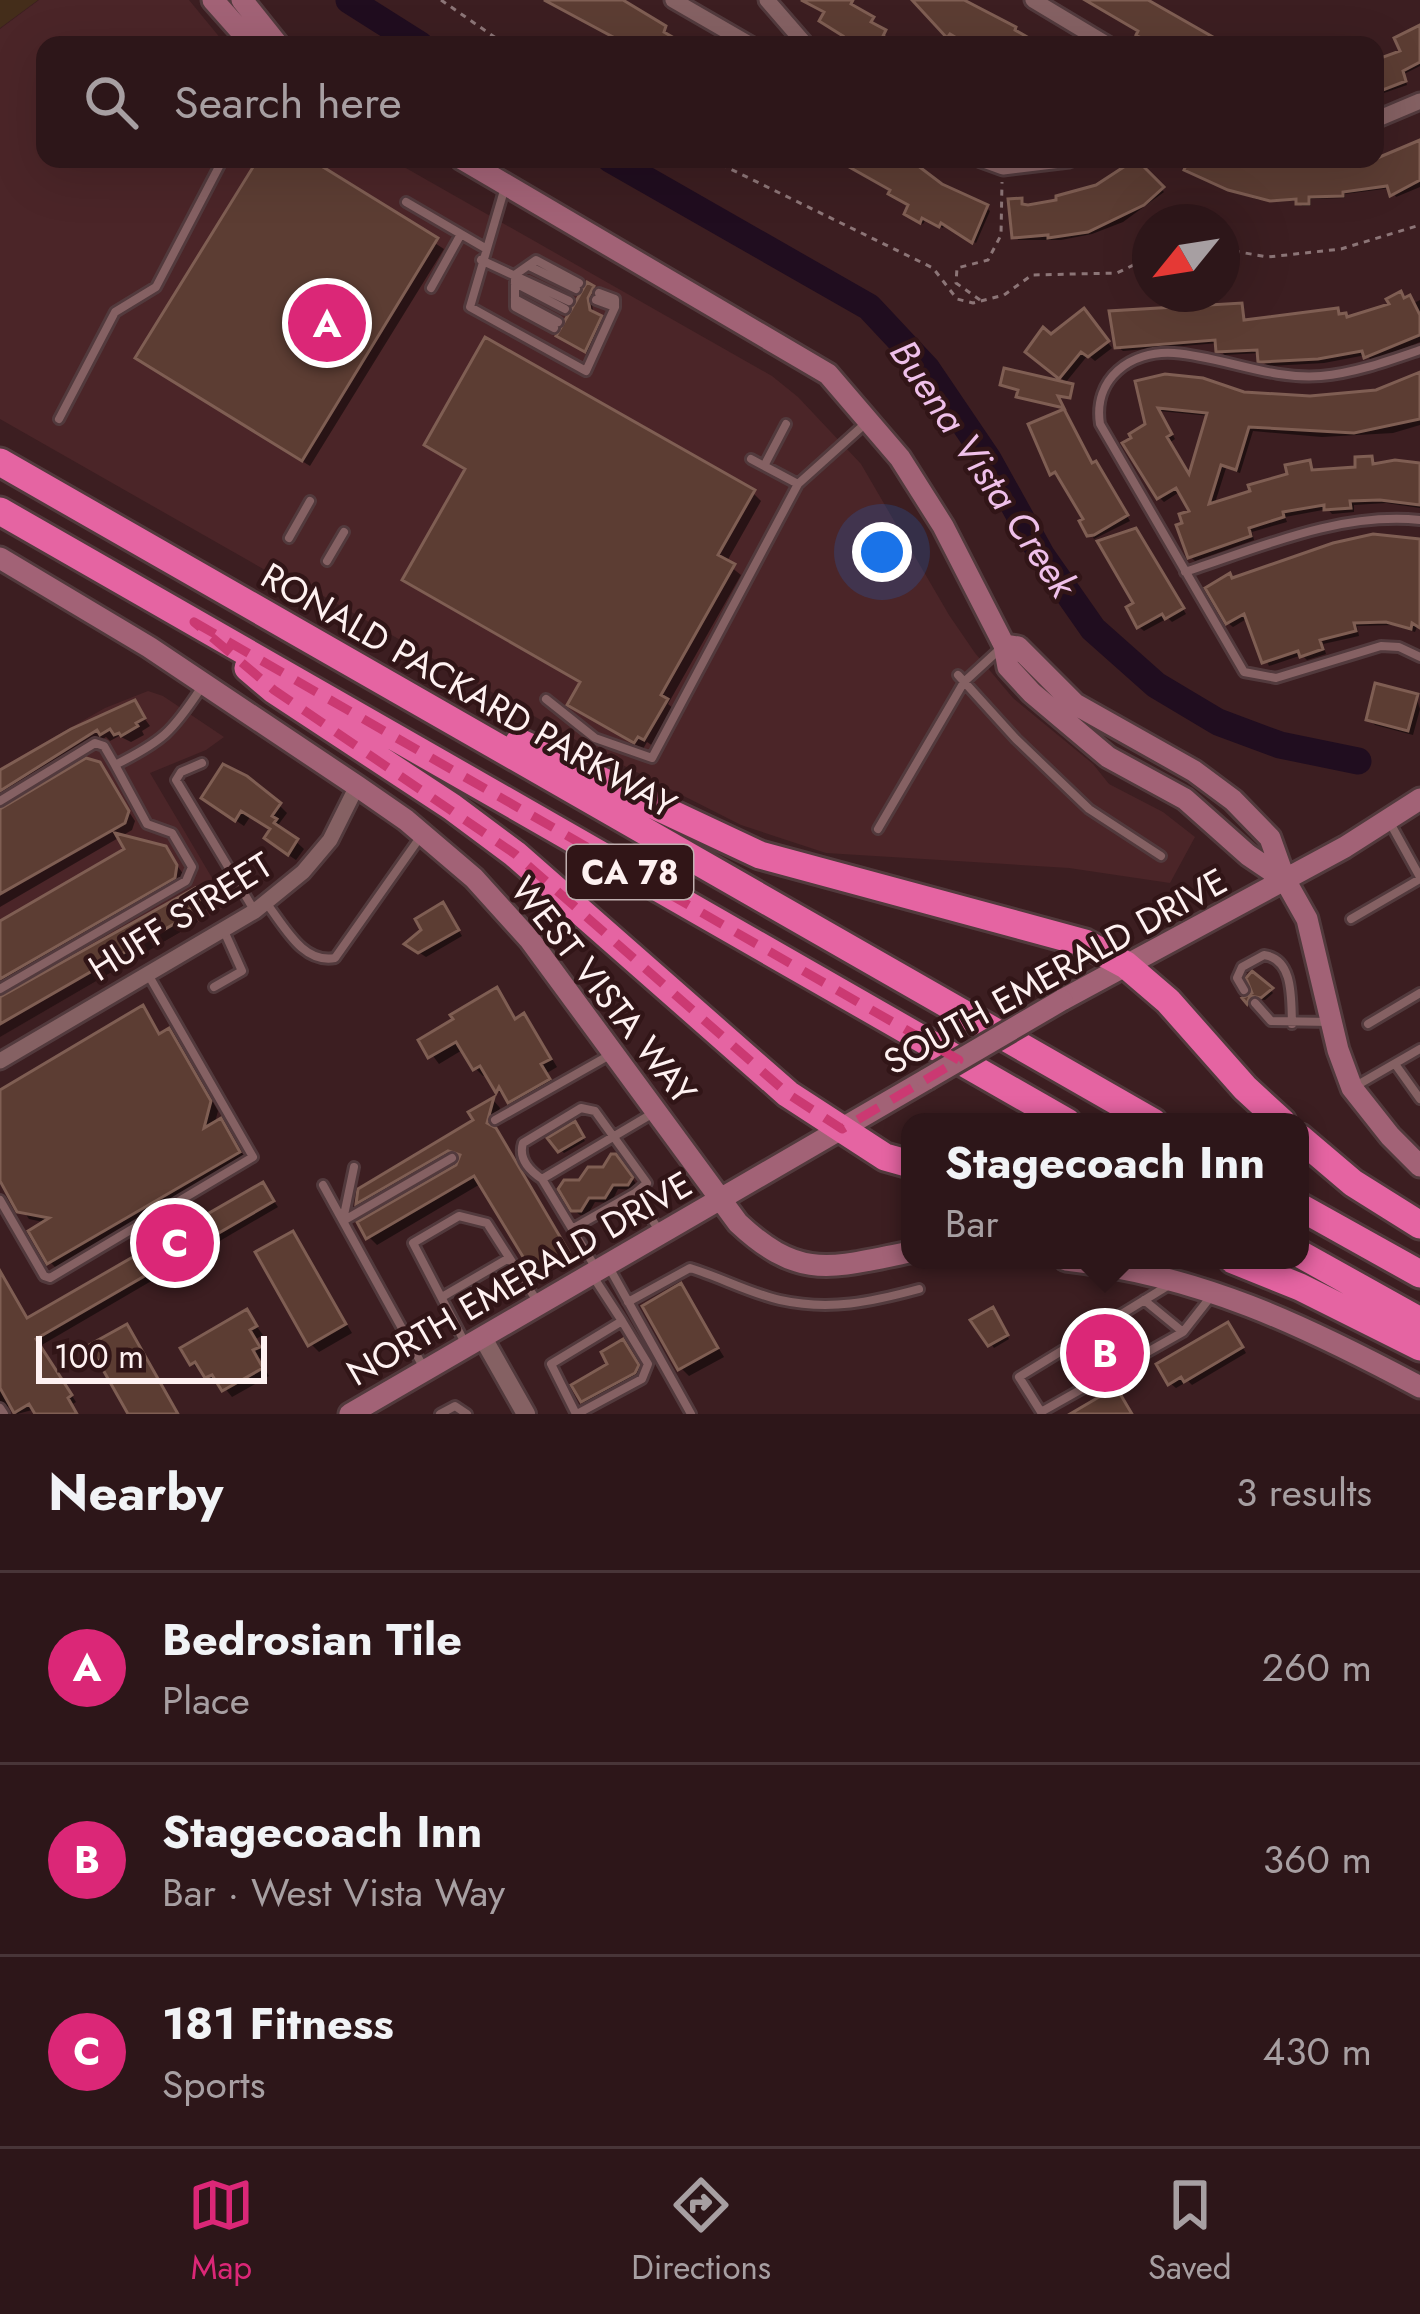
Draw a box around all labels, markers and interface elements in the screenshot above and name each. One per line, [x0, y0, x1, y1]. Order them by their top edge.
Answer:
search box [36, 36, 1384, 168]
icon: search [78, 69, 144, 135]
text: Search here [174, 70, 402, 135]
north arrow [1132, 204, 1240, 312]
pin: A [288, 278, 366, 368]
water label: Buena Vista Creek [876, 328, 1092, 611]
your location [852, 522, 912, 582]
street label: RONALD PACKARD PARKWAY [252, 550, 687, 831]
street label: HUFF STREET [78, 839, 282, 993]
road number: CA 78 [567, 845, 693, 899]
street label: SOUTH EMERALD DRIVE [874, 855, 1236, 1087]
street label: WEST VISTA WAY [498, 865, 710, 1115]
popup [901, 1113, 1309, 1269]
text: Stagecoach Inn [945, 1130, 1265, 1195]
street label: NORTH EMERALD DRIVE [337, 1158, 701, 1398]
text: Bar [945, 1195, 999, 1252]
pin: C [136, 1198, 214, 1288]
pin: B [1066, 1308, 1144, 1398]
scale bar [36, 1330, 267, 1383]
text: 100 m [54, 1333, 144, 1380]
text: Nearby [48, 1455, 223, 1529]
text: 3 results [1236, 1464, 1372, 1521]
text: Bedrosian Tile [162, 1607, 462, 1672]
text: A [73, 1639, 101, 1696]
text: 260 m [1262, 1639, 1372, 1696]
text: Place [162, 1672, 250, 1729]
text: Stagecoach Inn [162, 1799, 482, 1864]
text: B [74, 1831, 100, 1888]
text: 360 m [1263, 1831, 1372, 1888]
text: Bar · West Vista Way [162, 1864, 505, 1921]
text: 181 Fitness [162, 1991, 394, 2056]
text: C [73, 2023, 101, 2080]
text: 430 m [1262, 2023, 1372, 2080]
text: Sports [162, 2056, 265, 2113]
tab: Map [188, 2172, 254, 2291]
tab: Directions [631, 2172, 771, 2291]
tab: Saved [1148, 2172, 1232, 2291]

